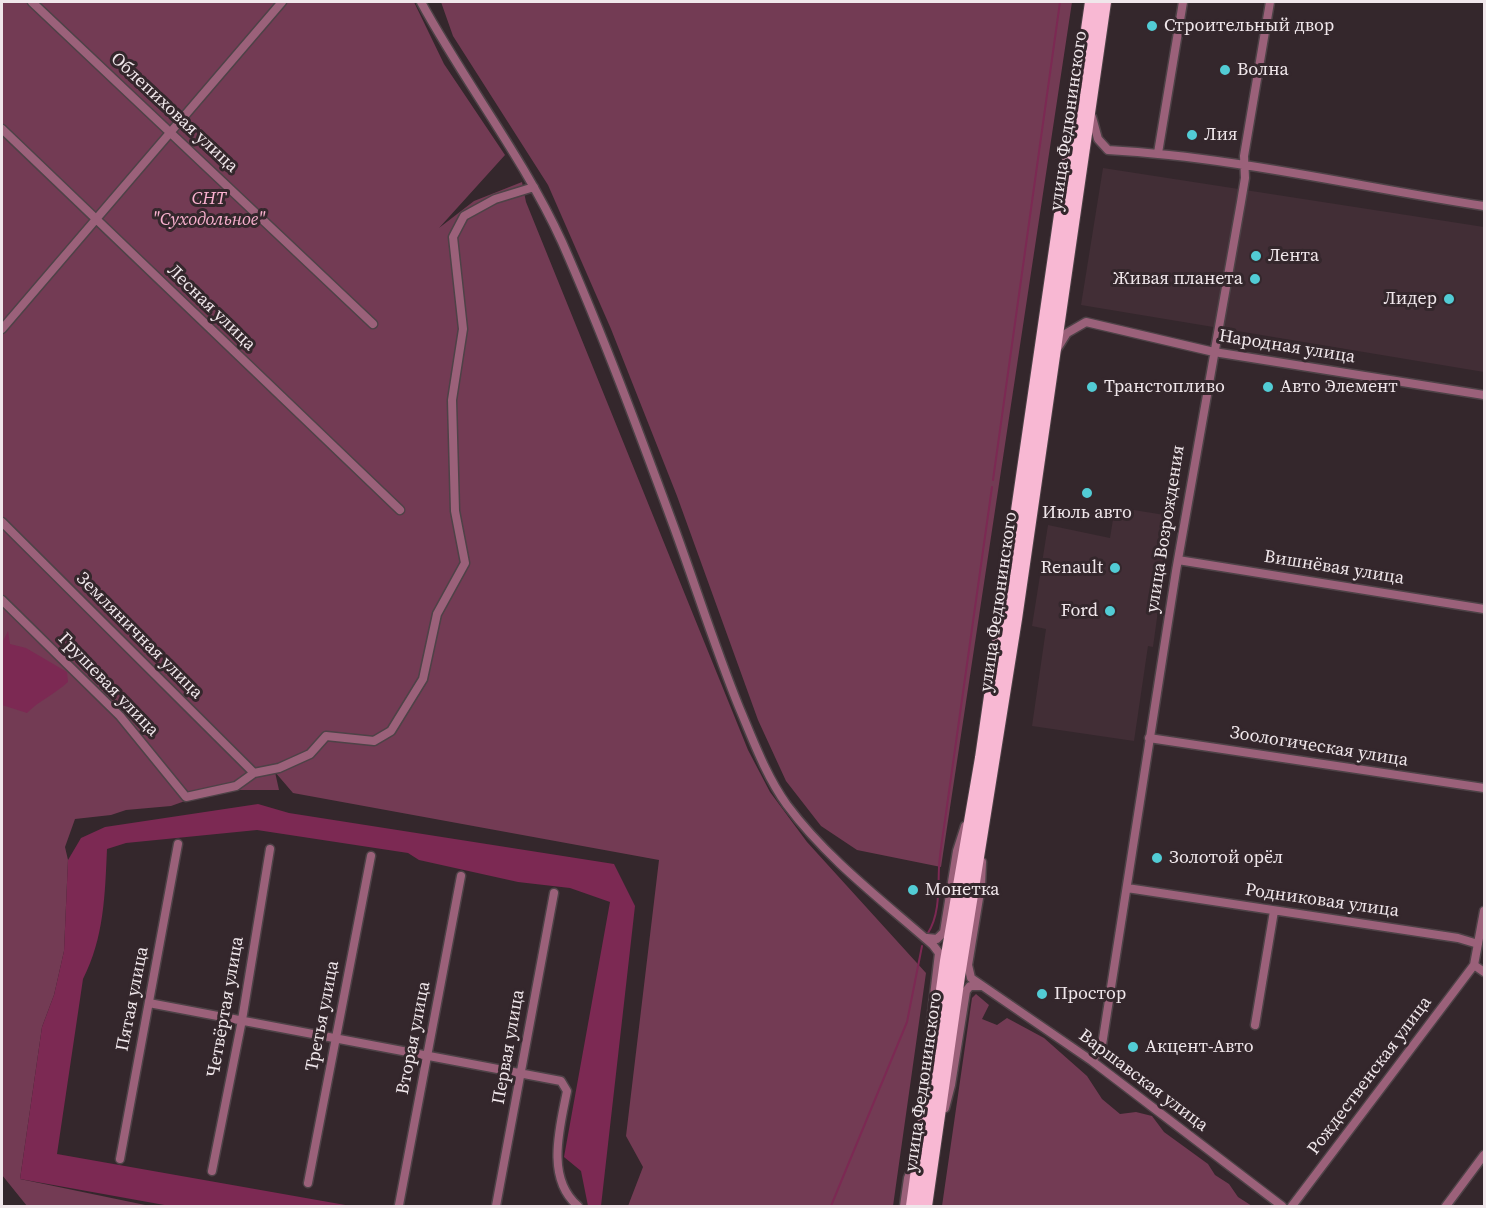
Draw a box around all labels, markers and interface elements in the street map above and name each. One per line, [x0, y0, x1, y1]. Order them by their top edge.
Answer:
place label: Строительный двор [1164, 15, 1334, 37]
marker: Строительный двор [1145, 19, 1159, 33]
street label: улица Федюнинского [1046, 30, 1092, 212]
street label: Облепиховая улица [106, 48, 242, 178]
place label: Волна [1237, 59, 1289, 81]
marker: Волна [1218, 63, 1232, 77]
place label: Лия [1204, 124, 1238, 146]
marker: Лия [1185, 128, 1199, 142]
park label: СНТ "Суходольное" [152, 188, 266, 230]
place label: Лента [1268, 245, 1319, 267]
marker: Лента [1249, 249, 1263, 263]
street label: Лесная улица [162, 260, 260, 356]
place label: Живая планета [1113, 268, 1243, 290]
marker: Живая планета [1248, 272, 1262, 286]
place label: Лидер [1383, 288, 1437, 310]
marker: Лидер [1442, 292, 1456, 306]
street label: Народная улица [1217, 326, 1357, 368]
place label: Транстопливо [1104, 376, 1225, 398]
place label: Авто Элемент [1280, 376, 1398, 398]
marker: Транстопливо [1085, 380, 1099, 394]
marker: Авто Элемент [1261, 380, 1275, 394]
street label: улица Возрождения [1142, 444, 1190, 614]
marker: Июль авто [1080, 486, 1094, 500]
place label: Июль авто [1042, 502, 1132, 524]
street label: улица Федюнинского [976, 511, 1022, 693]
street label: Вишнёвая улица [1262, 546, 1406, 590]
place label: Renault [1041, 557, 1103, 579]
marker: Renault [1108, 561, 1122, 575]
street label: Земляничная улица [71, 568, 207, 704]
place label: Ford [1061, 600, 1098, 622]
marker: Ford [1103, 604, 1117, 618]
street label: Грушевая улица [53, 629, 163, 741]
street label: Зоологическая улица [1228, 722, 1410, 772]
place label: Золотой орёл [1169, 847, 1283, 869]
marker: Золотой орёл [1150, 851, 1164, 865]
place label: Монетка [925, 879, 1000, 901]
street label: Родниковая улица [1244, 879, 1400, 923]
marker: Монетка [906, 883, 920, 897]
street label: Четвёртая улица [203, 935, 249, 1079]
street label: Пятая улица [112, 945, 154, 1053]
street label: Третья улица [302, 959, 344, 1073]
street label: Вторая улица [392, 980, 436, 1096]
place label: Простор [1054, 983, 1126, 1005]
marker: Простор [1035, 987, 1049, 1001]
street label: Первая улица [488, 988, 530, 1106]
street label: улица Федюнинского [901, 991, 947, 1173]
street label: Рождественская улица [1303, 992, 1437, 1160]
street label: Варшавская улица [1074, 1025, 1212, 1137]
place label: Акцент-Авто [1145, 1036, 1254, 1058]
marker: Акцент-Авто [1126, 1040, 1140, 1054]

